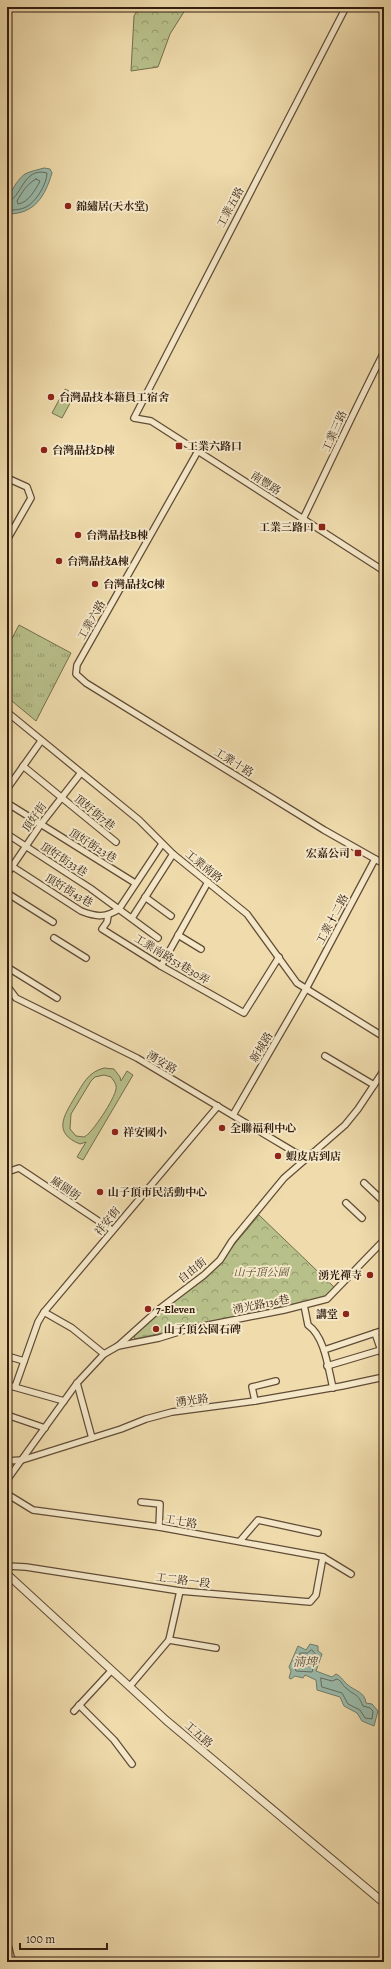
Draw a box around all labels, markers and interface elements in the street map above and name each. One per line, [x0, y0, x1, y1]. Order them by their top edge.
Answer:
street label: 工業五路 [213, 184, 247, 230]
place label: 錦繡居(天水堂) [76, 199, 148, 214]
marker: 錦繡居(天水堂) [63, 201, 73, 211]
place label: 台灣晶技本籍員工宿舍 [59, 390, 170, 405]
marker: 台灣晶技本籍員工宿舍 [46, 392, 56, 402]
street label: 工業三路 [319, 408, 350, 454]
place label: 工業六路口 [187, 439, 242, 454]
marker: 工業六路口 [174, 441, 184, 451]
place label: 台灣晶技D棟 [52, 443, 115, 458]
marker: 台灣晶技D棟 [39, 445, 49, 455]
street label: 南豐路 [248, 468, 284, 499]
place label: 工業三路口 [259, 520, 314, 535]
marker: 工業三路口 [317, 522, 327, 532]
place label: 台灣晶技B棟 [86, 528, 148, 543]
marker: 台灣晶技B棟 [73, 530, 83, 540]
place label: 台灣晶技A棟 [67, 554, 129, 569]
marker: 台灣晶技A棟 [54, 556, 64, 566]
place label: 台灣晶技C棟 [103, 577, 165, 592]
marker: 台灣晶技C棟 [90, 579, 100, 589]
street label: 工業六路 [74, 597, 109, 643]
street label: 工業十路 [211, 744, 256, 780]
street label: 頂好街7巷 [71, 791, 118, 834]
street label: 頂好街 [19, 799, 50, 835]
street label: 頂好街23巷 [66, 825, 120, 866]
street label: 頂好街33巷 [37, 839, 90, 880]
place label: 宏嘉公司 [306, 846, 350, 861]
street label: 工業南路 [182, 847, 226, 886]
marker: 宏嘉公司 [353, 848, 363, 858]
street label: 頂好街43巷 [42, 870, 96, 911]
street label: 工業十二路 [313, 891, 352, 947]
street label: 工業南路53巷30弄 [131, 931, 212, 988]
street label: 新城路 [247, 1029, 276, 1065]
street label: 湧安路 [144, 1048, 180, 1077]
place label: 全聯福利中心 [230, 1121, 296, 1136]
marker: 全聯福利中心 [217, 1123, 227, 1133]
place label: 祥安國小 [123, 1125, 167, 1140]
marker: 祥安國小 [110, 1127, 120, 1137]
place label: 蝦皮店到店 [286, 1149, 341, 1164]
marker: 蝦皮店到店 [273, 1151, 283, 1161]
street label: 麻園街 [48, 1173, 84, 1204]
place label: 山子頂市民活動中心 [108, 1185, 207, 1200]
marker: 山子頂市民活動中心 [95, 1187, 105, 1197]
street label: 祥安街 [91, 1204, 124, 1239]
street label: 自由街 [175, 1254, 210, 1287]
park label: 山子頂公園 [234, 1265, 290, 1280]
place label: 湧光禪寺 [318, 1268, 362, 1283]
marker: 湧光禪寺 [365, 1270, 375, 1280]
street label: 湧光路136巷 [231, 1292, 291, 1317]
place label: 7-Eleven [156, 1302, 195, 1317]
marker: 7-Eleven [143, 1304, 153, 1314]
place label: 講堂 [316, 1307, 338, 1322]
marker: 講堂 [341, 1309, 351, 1319]
place label: 山子頂公園石碑 [164, 1322, 241, 1337]
marker: 山子頂公園石碑 [151, 1324, 161, 1334]
street label: 湧光路 [175, 1391, 209, 1410]
street label: 工七路 [163, 1511, 198, 1532]
street label: 工二路一段 [155, 1570, 211, 1591]
water label: 湳埤 [293, 1654, 319, 1670]
street label: 工五路 [181, 1718, 216, 1751]
scale bar [20, 1925, 107, 1951]
text: 100 m [26, 1931, 55, 1947]

